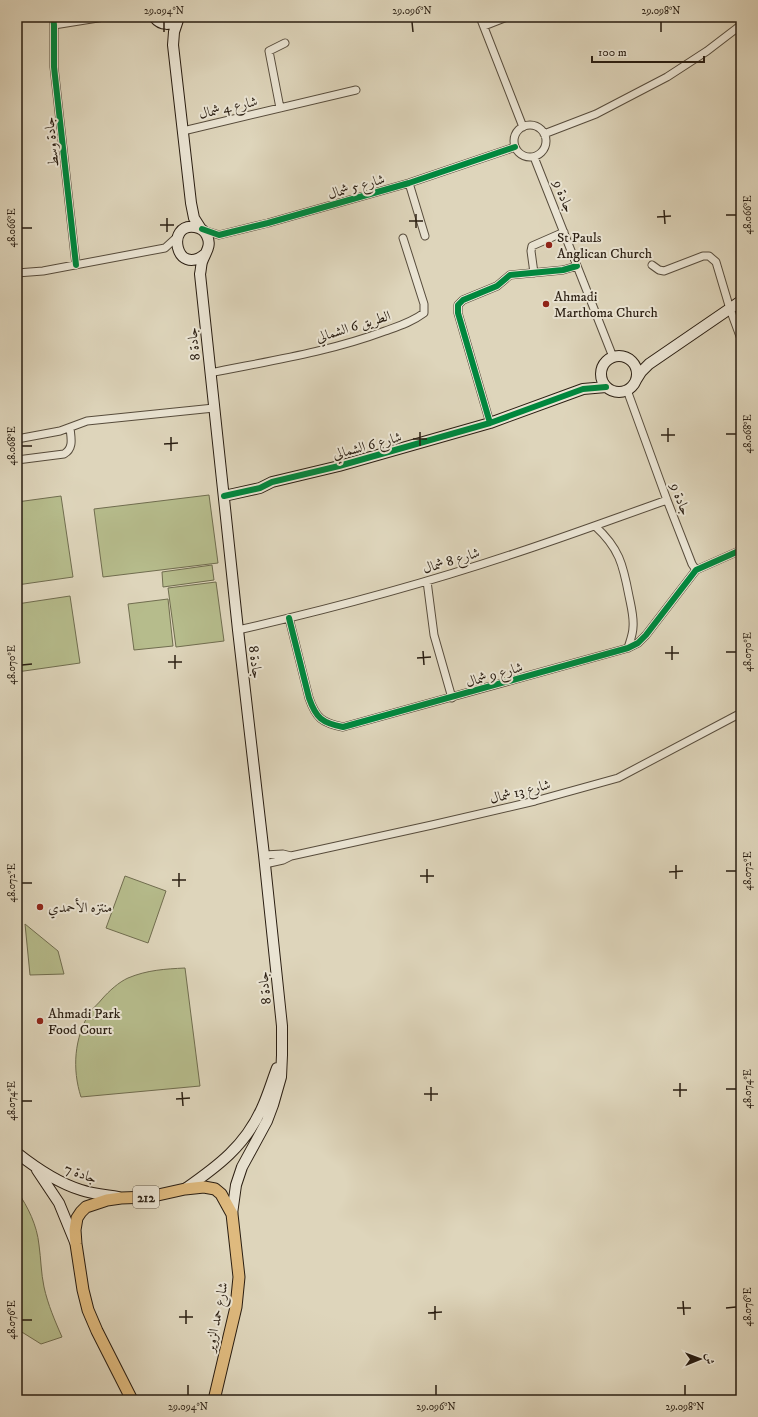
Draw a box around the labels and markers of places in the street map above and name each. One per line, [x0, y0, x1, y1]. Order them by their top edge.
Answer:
place label: St Pauls Anglican Church [557, 229, 653, 263]
marker: St Pauls Anglican Church [544, 240, 554, 250]
place label: Ahmadi Marthoma Church [554, 288, 659, 322]
marker: Ahmadi Marthoma Church [541, 299, 551, 309]
place label: منتزه الأحمدي [48, 897, 112, 919]
marker: منتزه الأحمدي [35, 902, 45, 912]
place label: Ahmadi Park Food Court [48, 1005, 121, 1039]
marker: Ahmadi Park Food Court [35, 1016, 45, 1026]

